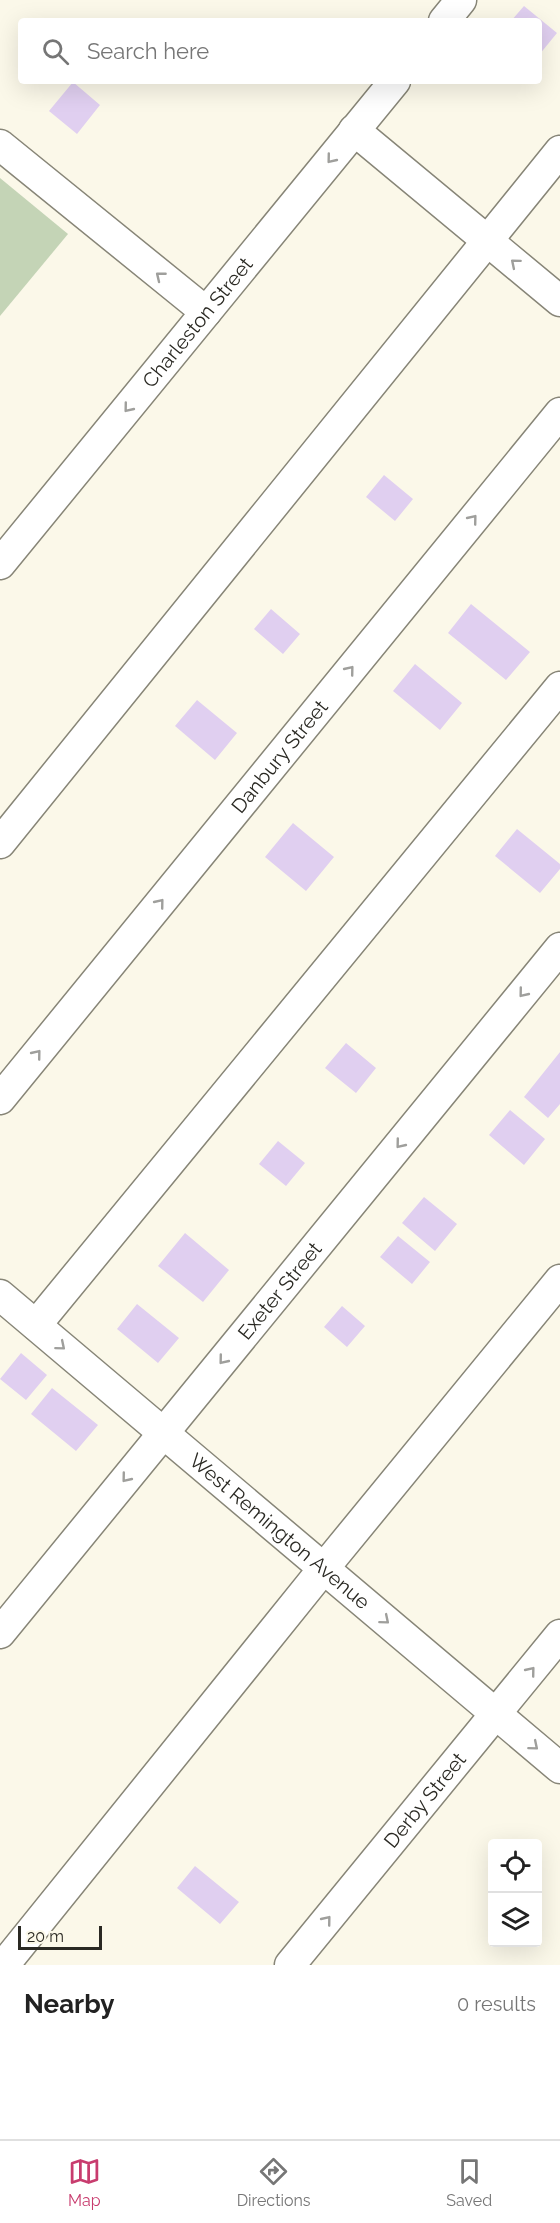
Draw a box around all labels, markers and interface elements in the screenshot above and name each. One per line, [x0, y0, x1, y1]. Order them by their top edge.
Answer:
search box [18, 18, 542, 84]
icon: search [39, 35, 72, 68]
text: Search here [87, 38, 209, 64]
one-way arrow [327, 152, 338, 163]
street label: Charleston Street [137, 252, 258, 392]
one-way arrow [511, 260, 522, 271]
one-way arrow [156, 272, 167, 283]
one-way arrow [124, 401, 135, 412]
one-way arrow [466, 515, 477, 526]
one-way arrow [343, 666, 354, 677]
street label: Danbury Street [226, 695, 333, 818]
one-way arrow [153, 899, 164, 910]
one-way arrow [519, 987, 530, 998]
one-way arrow [30, 1050, 41, 1061]
one-way arrow [396, 1138, 407, 1149]
street label: Exeter Street [233, 1237, 327, 1344]
one-way arrow [54, 1339, 65, 1350]
one-way arrow [219, 1354, 230, 1365]
street label: West Remington Avenue [184, 1448, 375, 1614]
one-way arrow [123, 1471, 134, 1482]
one-way arrow [378, 1612, 389, 1623]
one-way arrow [523, 1667, 534, 1678]
one-way arrow [527, 1738, 538, 1749]
street label: Derby Street [379, 1747, 471, 1853]
map controls [488, 1839, 542, 1947]
button: locate [488, 1839, 542, 1893]
button: layers [488, 1893, 542, 1947]
one-way arrow [320, 1916, 331, 1927]
scale bar [18, 1923, 102, 1950]
text: 20 m [27, 1927, 64, 1946]
text: Nearby [24, 1989, 114, 2019]
text: 0 results [457, 1992, 536, 2016]
tab: Map [68, 2155, 101, 2210]
tab: Directions [237, 2155, 311, 2210]
tab: Saved [446, 2155, 492, 2210]

